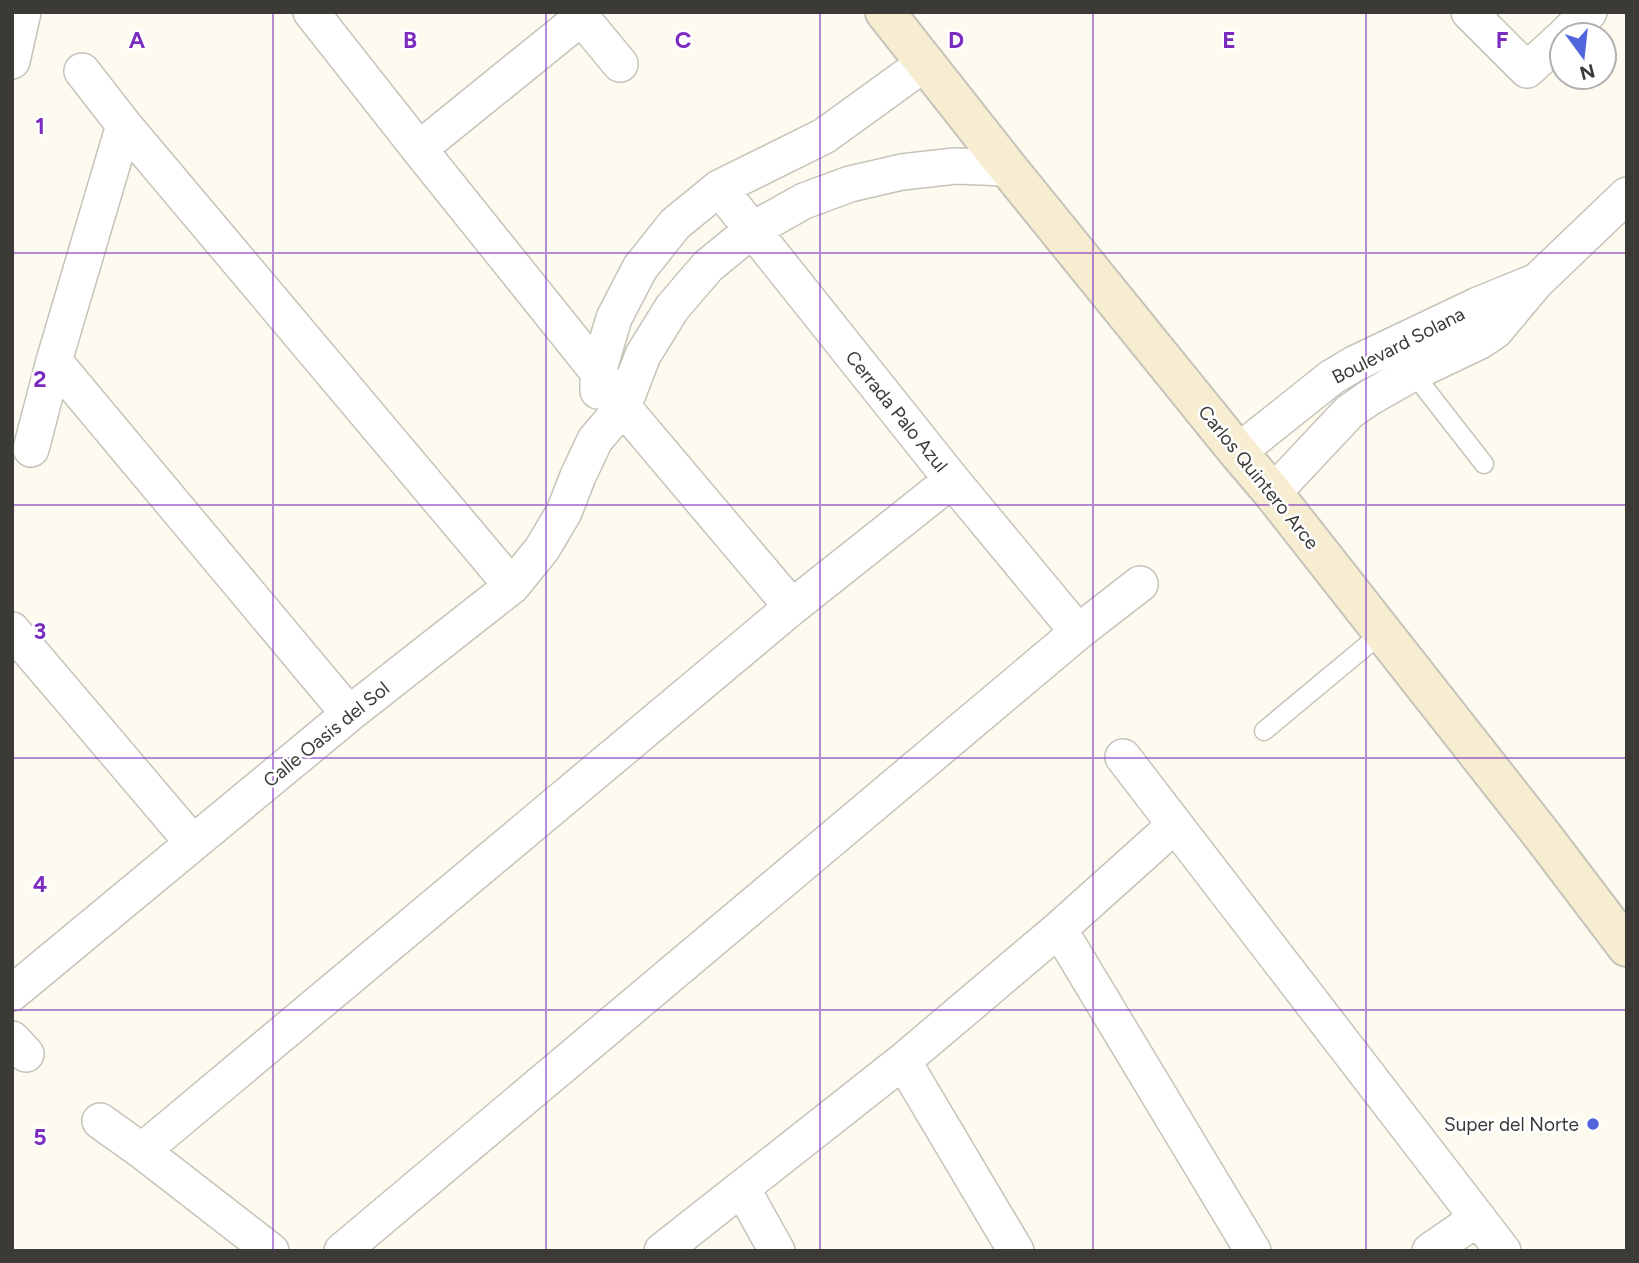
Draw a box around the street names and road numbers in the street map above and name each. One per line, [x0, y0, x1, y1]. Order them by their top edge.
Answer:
street label: Boulevard Solana [1328, 302, 1468, 389]
street label: Cerrada Palo Azul [841, 346, 953, 477]
street label: Carlos Quintero Arce [1193, 401, 1324, 554]
street label: Calle Oasis del Sol [259, 677, 394, 792]

